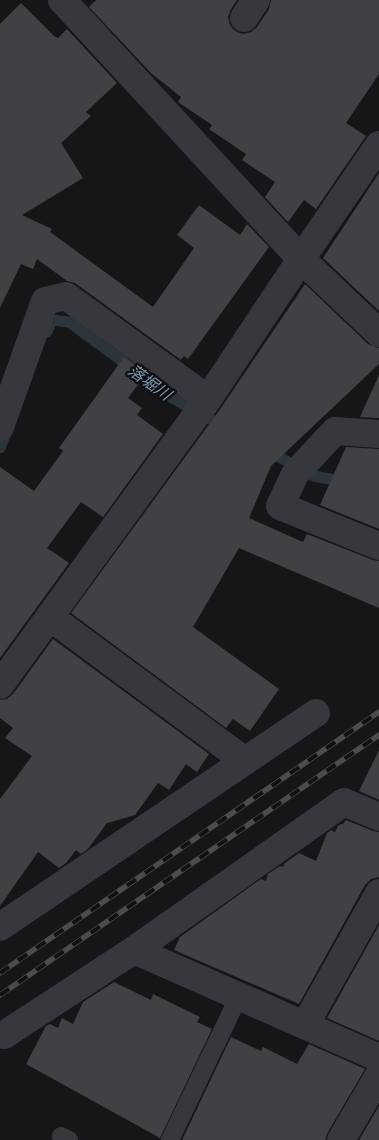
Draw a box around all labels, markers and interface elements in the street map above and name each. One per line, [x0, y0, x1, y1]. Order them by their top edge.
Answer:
water label: 落堀川 [124, 359, 177, 406]

